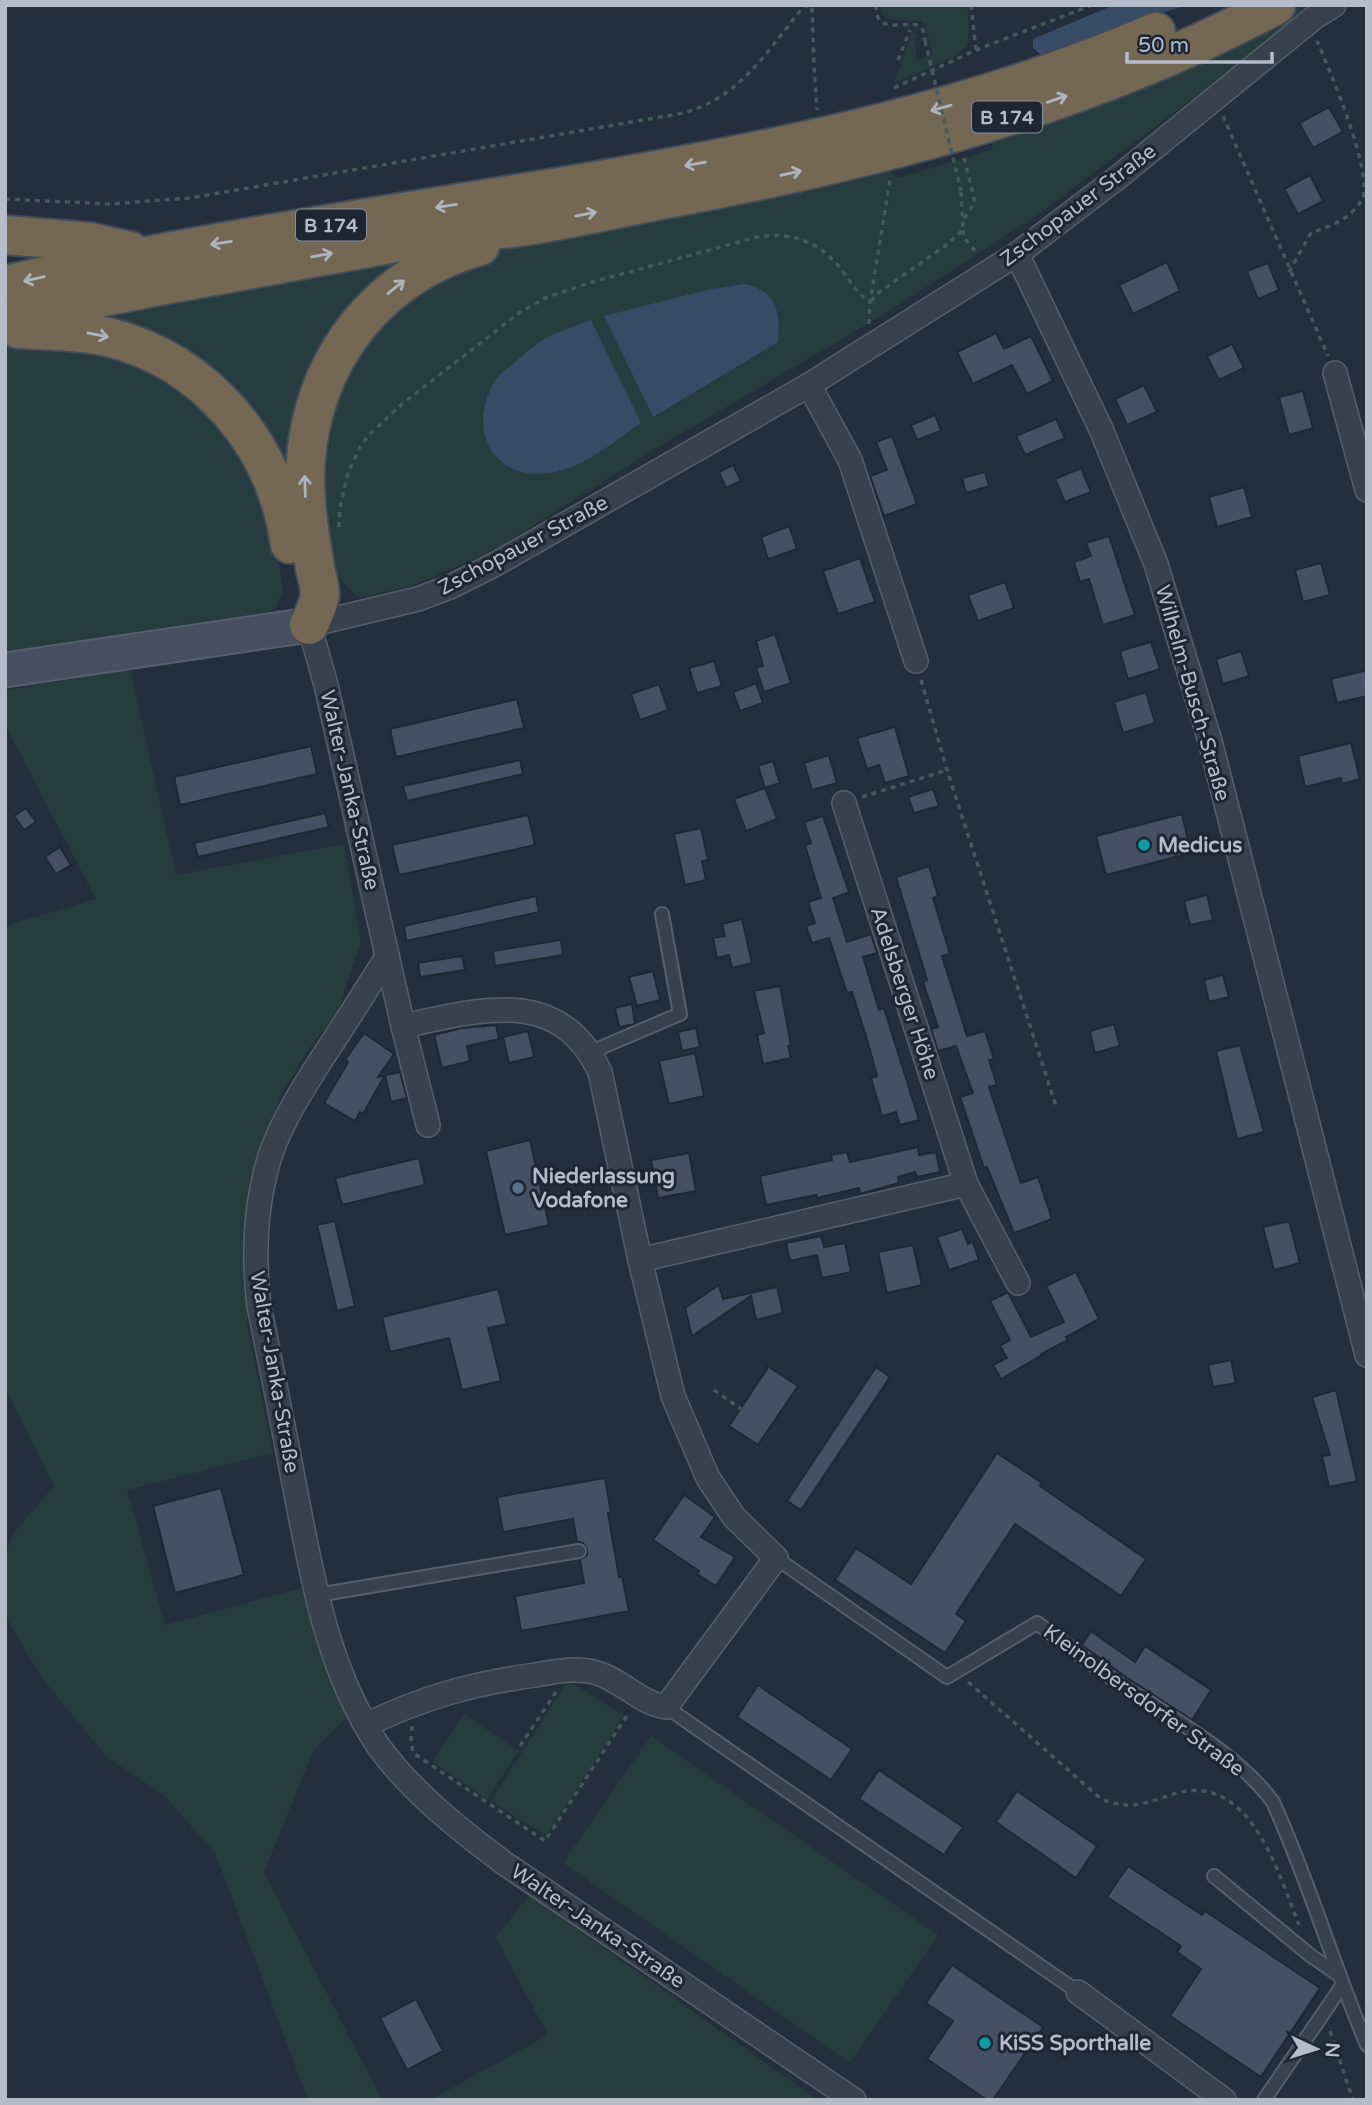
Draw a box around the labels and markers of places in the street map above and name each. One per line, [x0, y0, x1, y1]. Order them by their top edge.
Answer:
place label: Medicus [1158, 833, 1242, 858]
marker: Medicus [1136, 837, 1152, 853]
place label: Niederlassung Vodafone [532, 1164, 675, 1213]
marker: Niederlassung Vodafone [510, 1180, 526, 1196]
place label: KiSS Sporthalle [999, 2031, 1151, 2056]
marker: KiSS Sporthalle [977, 2035, 993, 2051]

